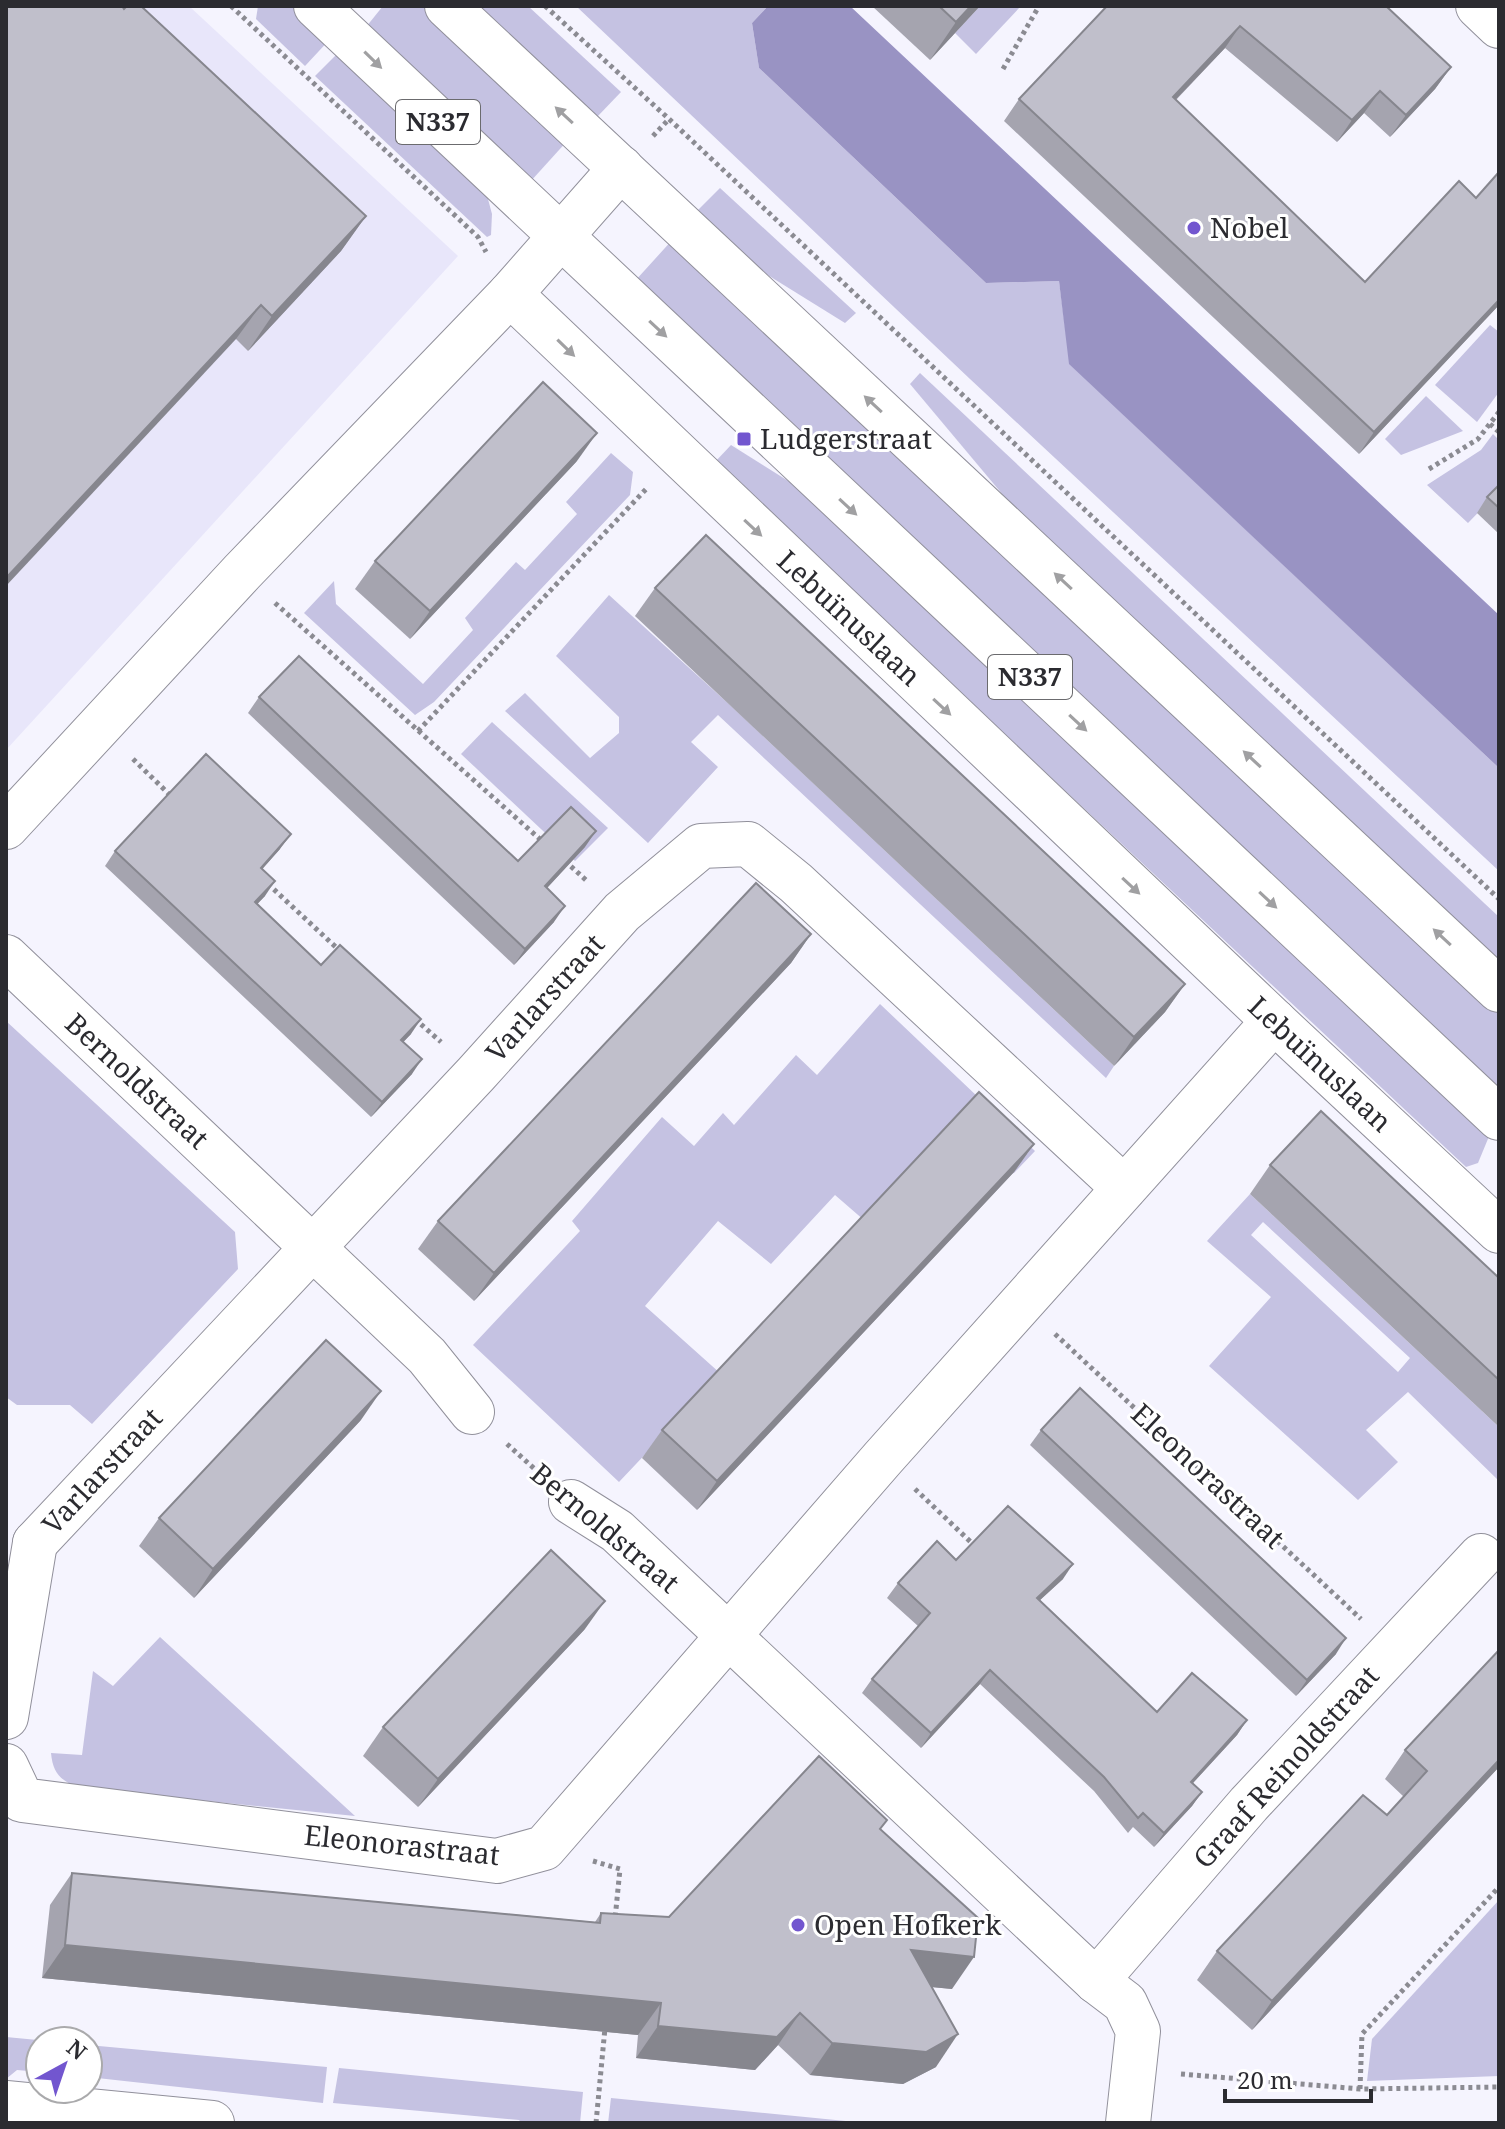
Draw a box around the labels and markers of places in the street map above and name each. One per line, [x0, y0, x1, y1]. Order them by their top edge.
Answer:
place label: Nobel [1210, 208, 1289, 246]
marker: Nobel [1185, 219, 1203, 237]
place label: Ludgerstraat [760, 419, 932, 457]
marker: Ludgerstraat [735, 430, 753, 448]
place label: Open Hofkerk [814, 1905, 1002, 1943]
marker: Open Hofkerk [789, 1916, 807, 1934]

